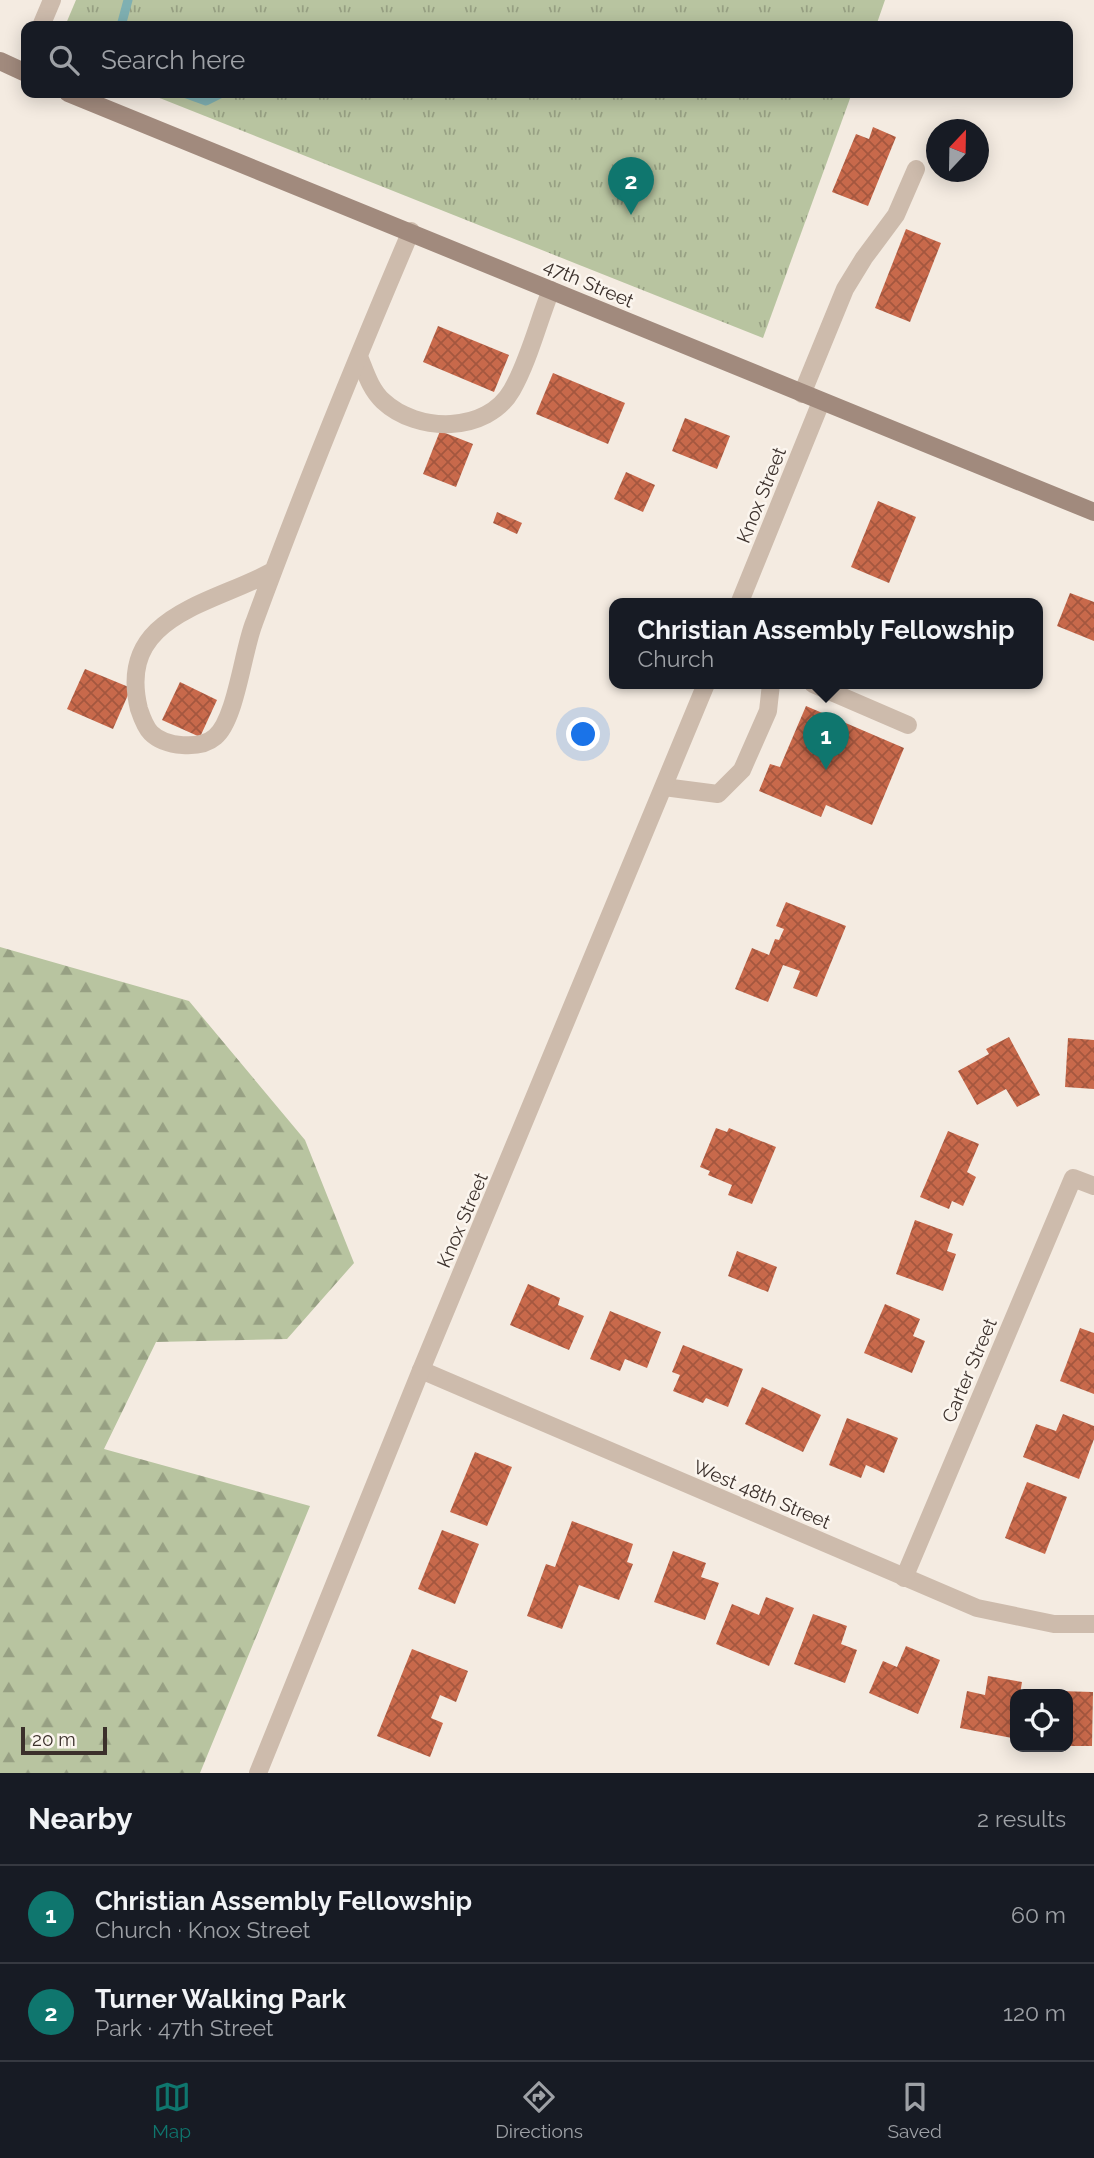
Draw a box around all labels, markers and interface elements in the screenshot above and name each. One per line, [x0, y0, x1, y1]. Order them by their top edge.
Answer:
search box [21, 21, 1073, 98]
icon: search [45, 41, 83, 79]
text: Search here [101, 45, 245, 75]
north arrow [926, 119, 989, 182]
pin: 2 [608, 157, 654, 215]
street label: 47th Street [541, 254, 638, 312]
street label: Knox Street [732, 443, 790, 546]
popup [609, 598, 1043, 689]
text: Christian Assembly Fellowship [638, 615, 1014, 645]
text: Church [638, 645, 714, 672]
pin: 1 [803, 712, 849, 770]
your location [566, 717, 600, 751]
street label: Knox Street [432, 1169, 492, 1271]
street label: Carter Street [937, 1314, 1001, 1425]
street label: West 48th Street [690, 1455, 834, 1533]
map controls [1010, 1689, 1073, 1752]
button: locate [1010, 1689, 1073, 1752]
scale bar [21, 1724, 107, 1756]
text: 20 m [32, 1728, 76, 1750]
text: Nearby [28, 1801, 132, 1836]
text: 2 results [977, 1805, 1066, 1832]
text: Christian Assembly Fellowship [95, 1886, 472, 1916]
text: 1 [45, 1901, 57, 1928]
text: 60 m [1011, 1901, 1066, 1928]
text: Church · Knox Street [95, 1916, 310, 1943]
text: Turner Walking Park [95, 1984, 346, 2014]
text: 2 [45, 1999, 57, 2026]
text: 120 m [1003, 1999, 1066, 2026]
text: Park · 47th Street [95, 2014, 274, 2041]
tab: Map [152, 2078, 191, 2142]
tab: Directions [495, 2078, 583, 2142]
tab: Saved [887, 2078, 942, 2142]

